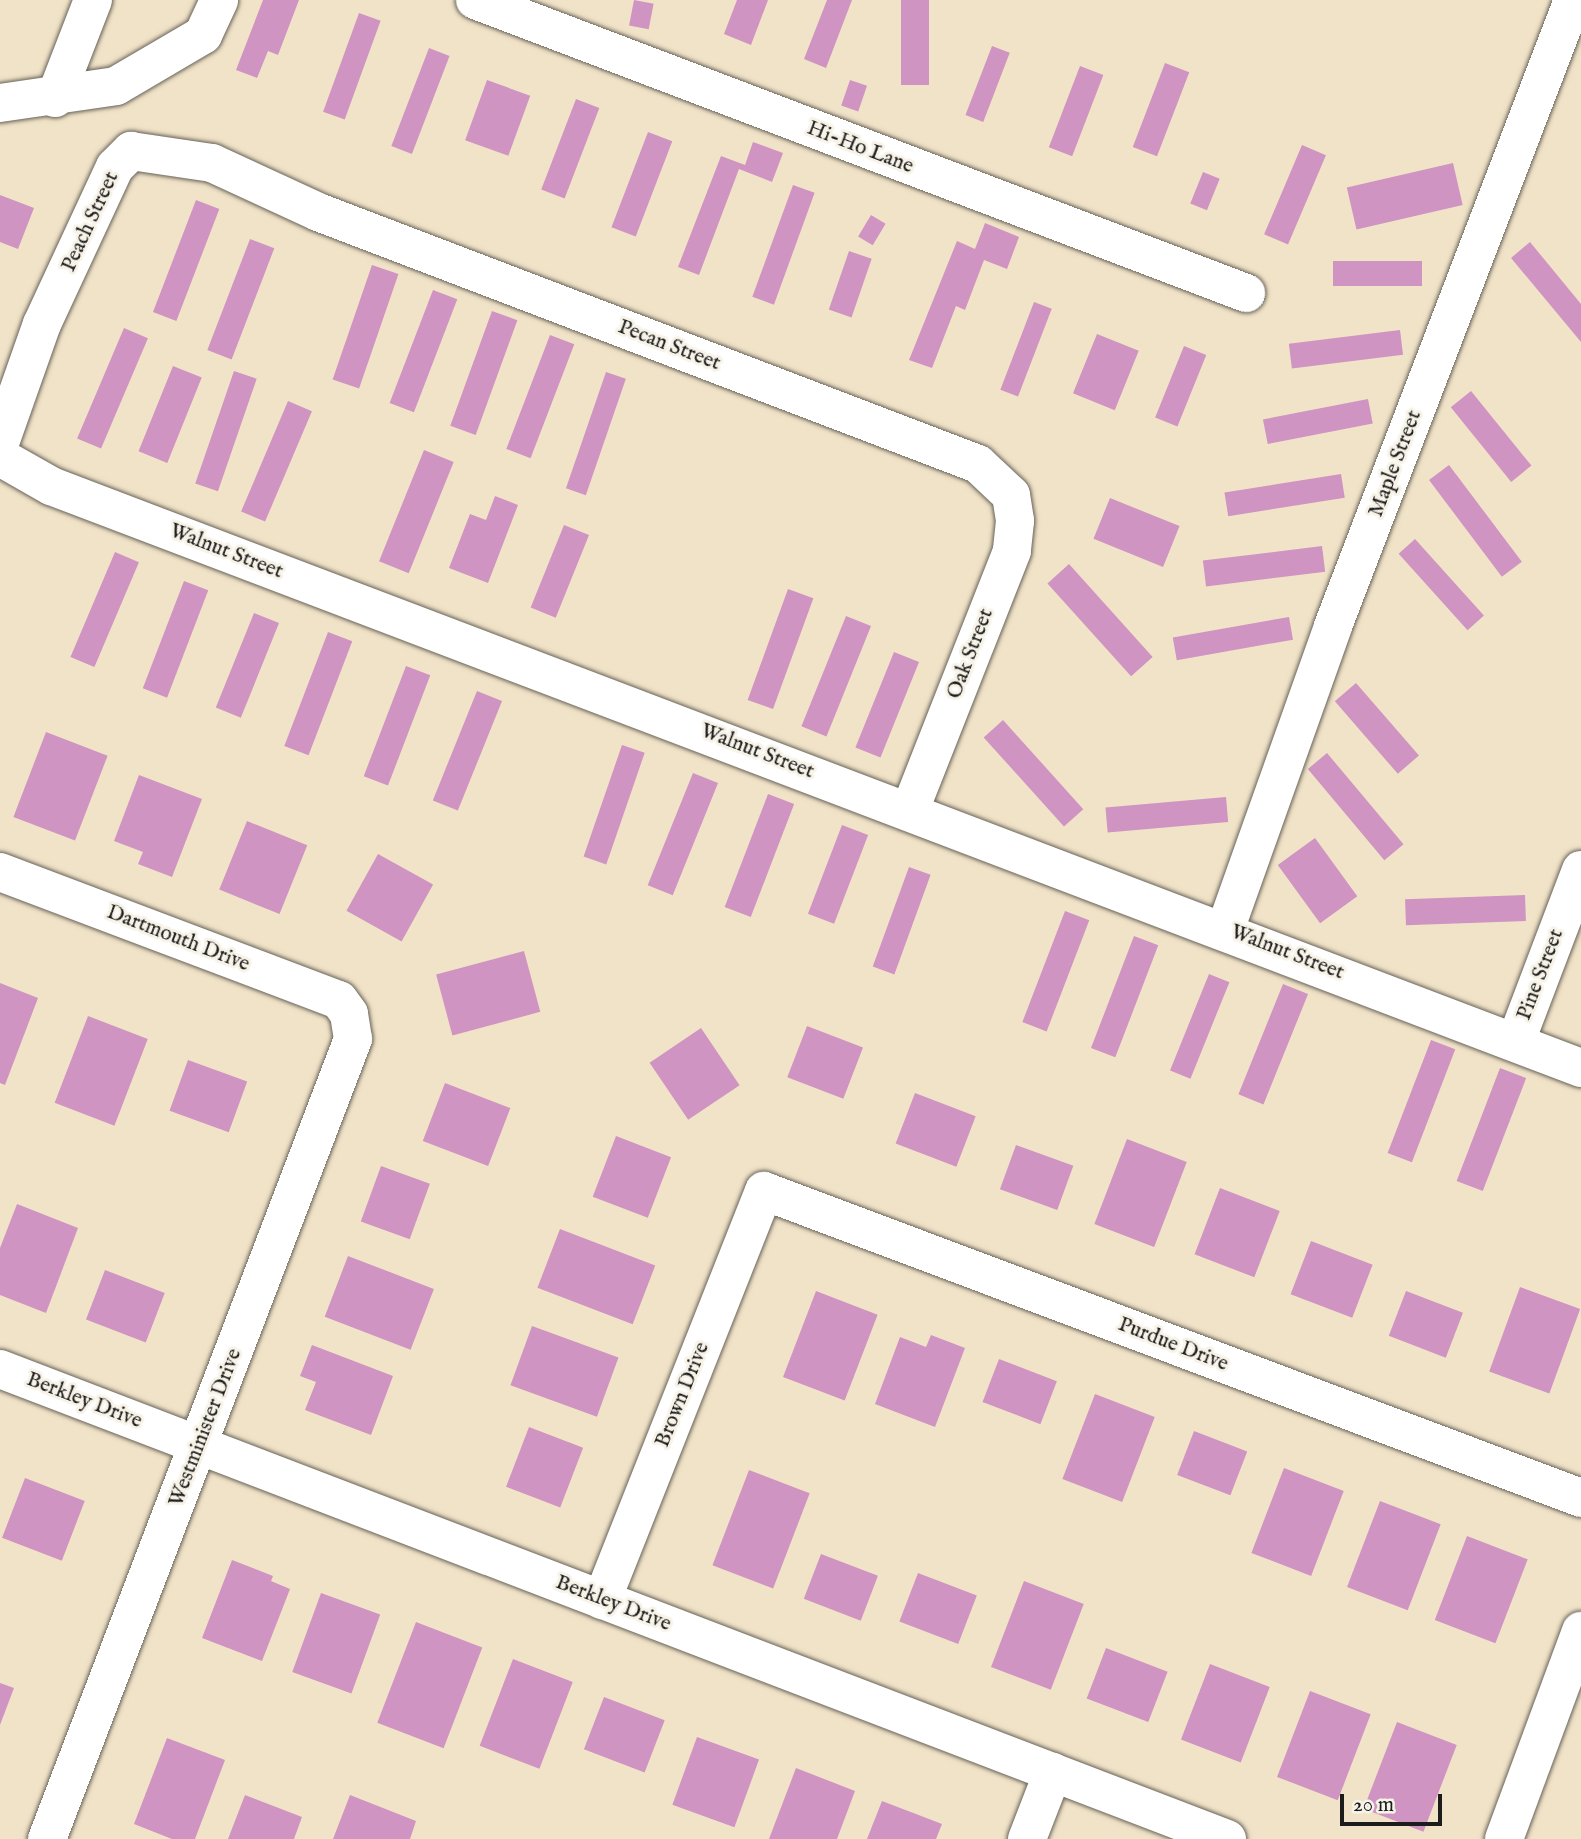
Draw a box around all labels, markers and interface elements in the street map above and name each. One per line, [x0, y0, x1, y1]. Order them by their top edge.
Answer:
street label: Hi-Ho Lane [803, 116, 917, 180]
street label: Peach Street [57, 168, 125, 276]
street label: Pecan Street [614, 315, 724, 377]
street label: Maple Street [1364, 407, 1428, 521]
street label: Walnut Street [166, 519, 286, 585]
street label: Oak Street [942, 605, 1000, 703]
street label: Walnut Street [697, 719, 817, 785]
street label: Dartmouth Drive [103, 900, 253, 978]
street label: Walnut Street [1227, 920, 1347, 986]
street label: Pine Street [1512, 926, 1570, 1024]
street label: Purdue Drive [1114, 1312, 1232, 1378]
street label: Brown Drive [650, 1339, 716, 1451]
street label: Westminister Drive [164, 1345, 248, 1511]
street label: Berkley Drive [23, 1367, 145, 1435]
street label: Berkley Drive [552, 1570, 674, 1638]
scale bar [1343, 1780, 1444, 1824]
text: 20 m [1353, 1792, 1394, 1819]

